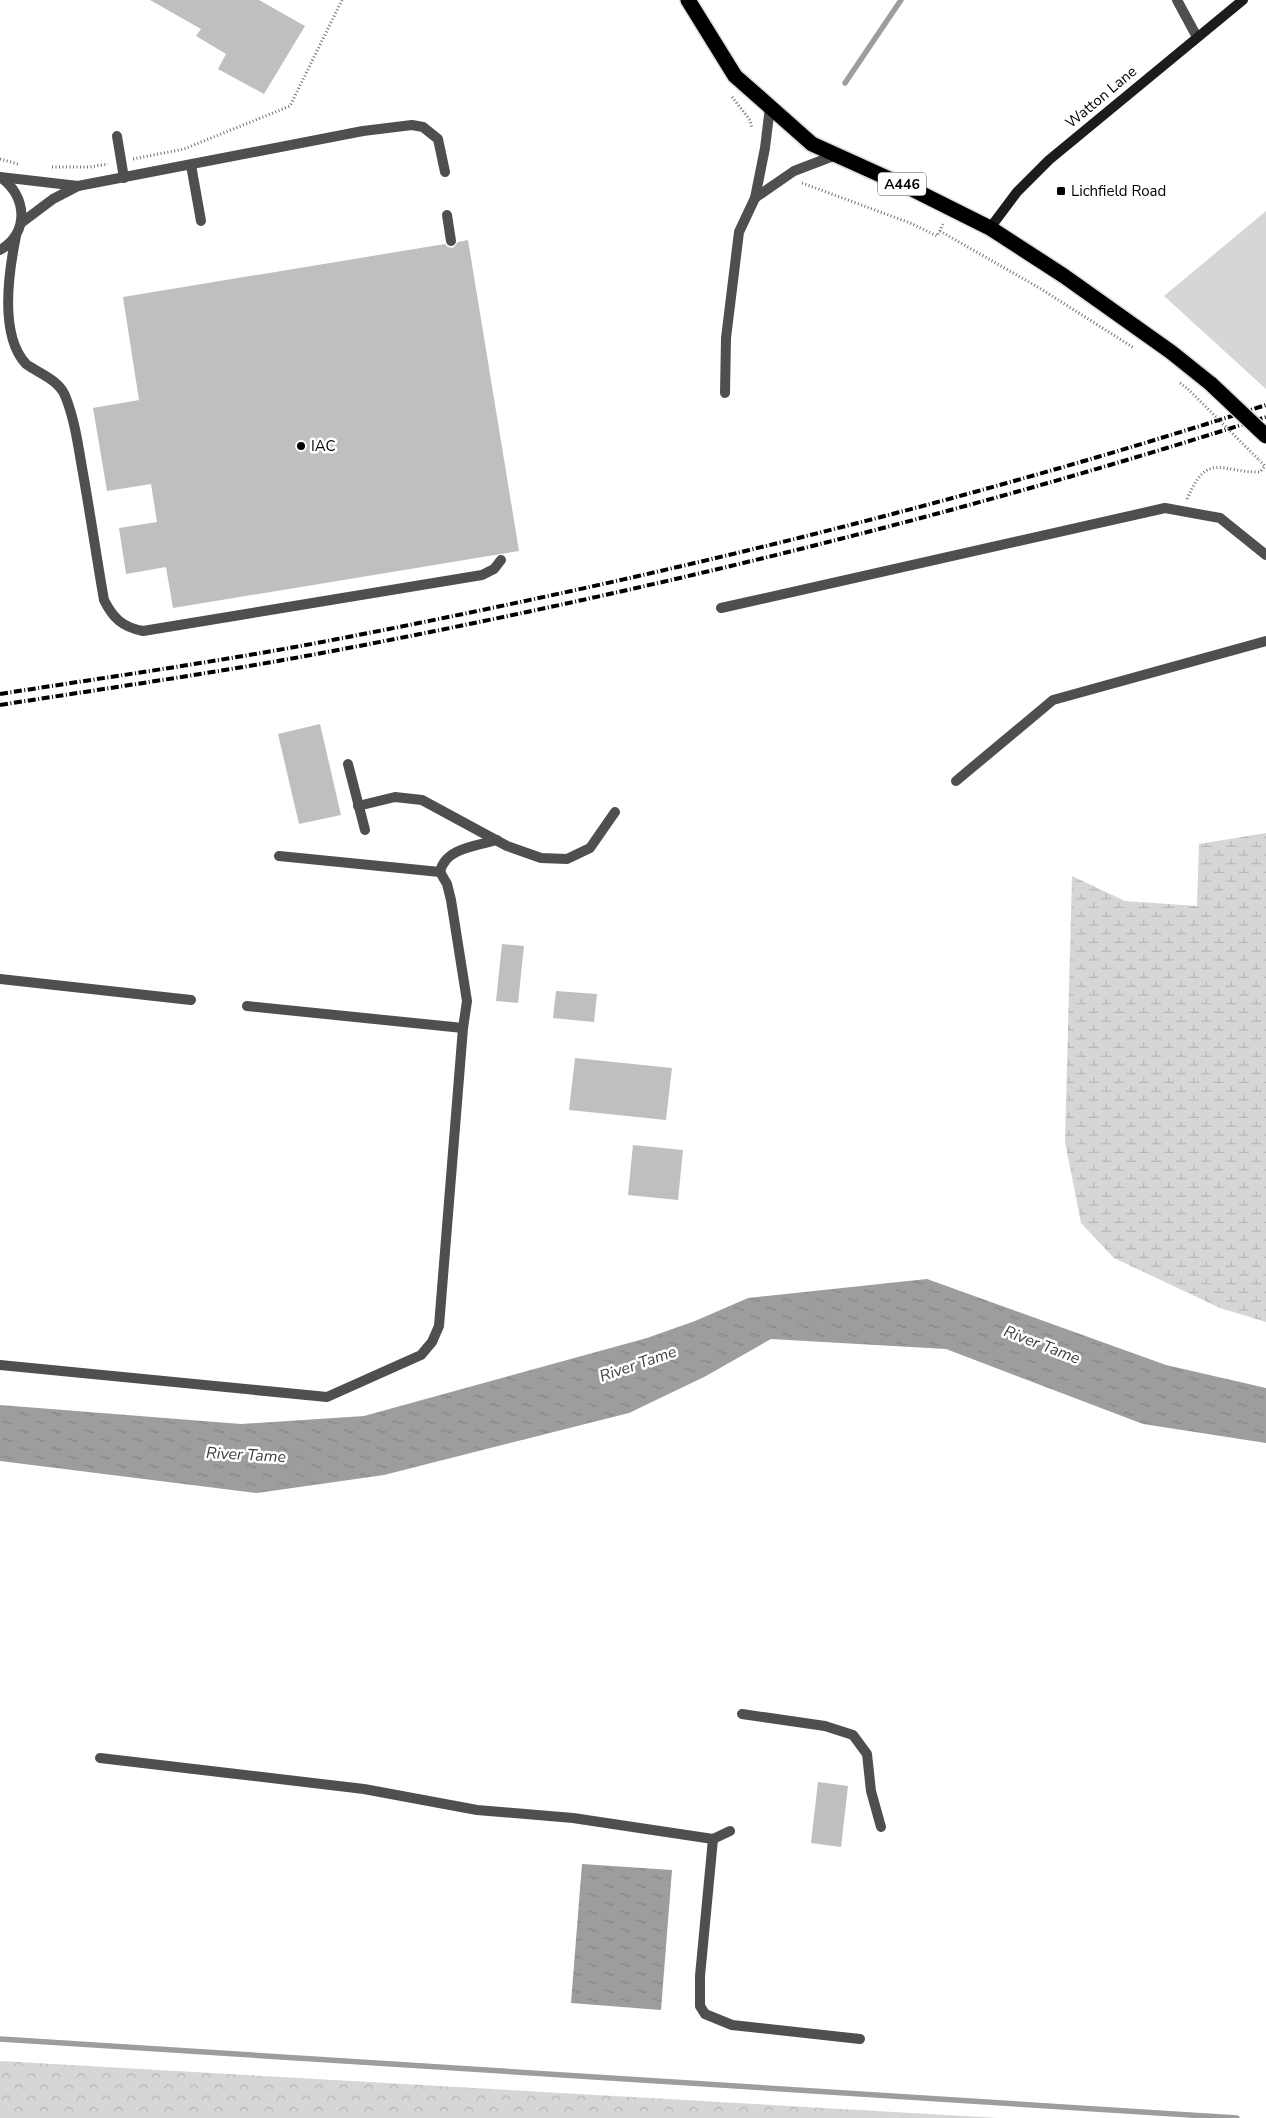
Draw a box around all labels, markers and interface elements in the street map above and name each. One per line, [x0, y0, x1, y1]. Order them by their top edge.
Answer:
street label: Watton Lane [1061, 61, 1141, 133]
road number: A446 [878, 172, 926, 195]
place label: Lichfield Road [1071, 181, 1166, 201]
marker: Lichfield Road [1055, 185, 1067, 197]
place label: IAC [311, 436, 336, 456]
marker: IAC [295, 440, 307, 452]
water label: River Tame [1001, 1320, 1084, 1370]
water label: River Tame [597, 1340, 680, 1387]
water label: River Tame [205, 1442, 287, 1468]

